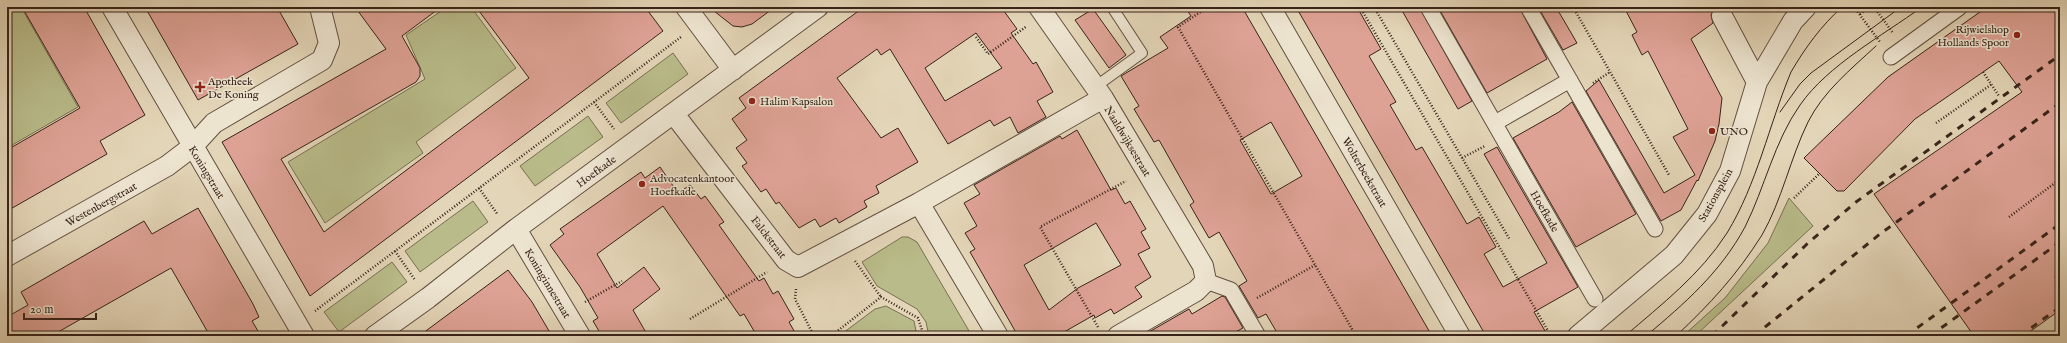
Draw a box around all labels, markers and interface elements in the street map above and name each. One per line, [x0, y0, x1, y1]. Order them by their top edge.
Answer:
place label: Rijwielshop Hollands Spoor [1938, 23, 2009, 50]
marker: Rijwielshop Hollands Spoor [2012, 30, 2022, 40]
place label: Apotheek De Koning [207, 75, 260, 102]
marker: Apotheek De Koning [195, 82, 205, 92]
place label: Halim Kapsalon [760, 95, 833, 109]
marker: Halim Kapsalon [747, 96, 757, 106]
street label: Naaldwijksestraat [1101, 104, 1154, 180]
place label: UNO [1720, 125, 1748, 139]
marker: UNO [1707, 126, 1717, 136]
street label: Wolterbeekstraat [1338, 135, 1390, 210]
street label: Koningstraat [185, 143, 228, 202]
street label: Hoefkade [574, 153, 619, 191]
street label: Stationsplein [1695, 166, 1736, 225]
place label: Advocatenkantoor Hoefkade [649, 172, 734, 199]
street label: Westenbergstraat [63, 179, 140, 230]
marker: Advocatenkantoor Hoefkade [637, 179, 647, 189]
street label: Hoefkade [1527, 188, 1562, 235]
street label: Falckstraat [747, 214, 789, 262]
street label: Koninginnestraat [521, 246, 574, 321]
scale bar [24, 295, 96, 321]
text: 20 m [30, 302, 53, 317]

